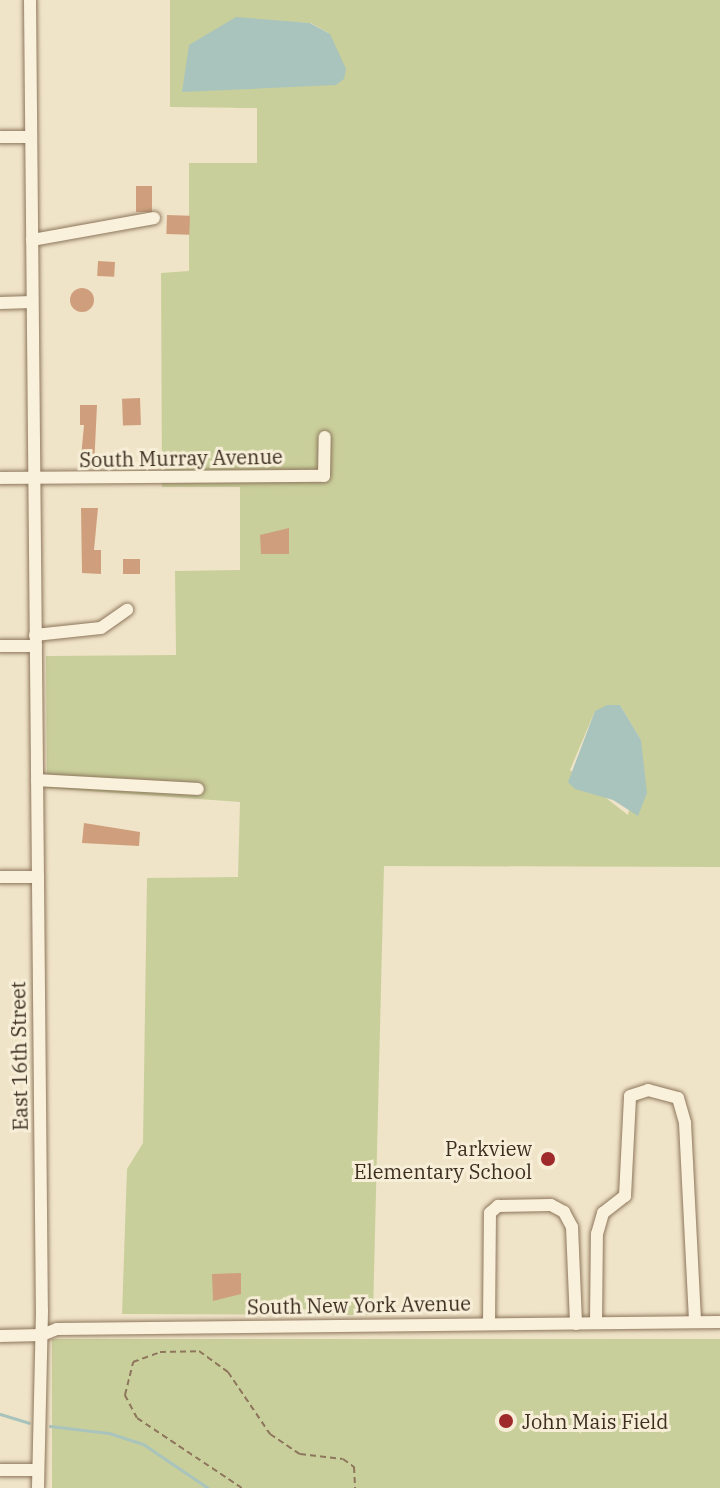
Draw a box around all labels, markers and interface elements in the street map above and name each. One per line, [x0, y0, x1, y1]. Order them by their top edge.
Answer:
street label: South Murray Avenue [79, 444, 283, 472]
street label: East 16th Street [6, 981, 32, 1131]
place label: Parkview Elementary School [354, 1136, 532, 1183]
marker: Parkview Elementary School [539, 1150, 557, 1168]
street label: South New York Avenue [247, 1291, 471, 1319]
place label: John Mais Field [522, 1409, 668, 1433]
marker: John Mais Field [497, 1412, 515, 1430]

